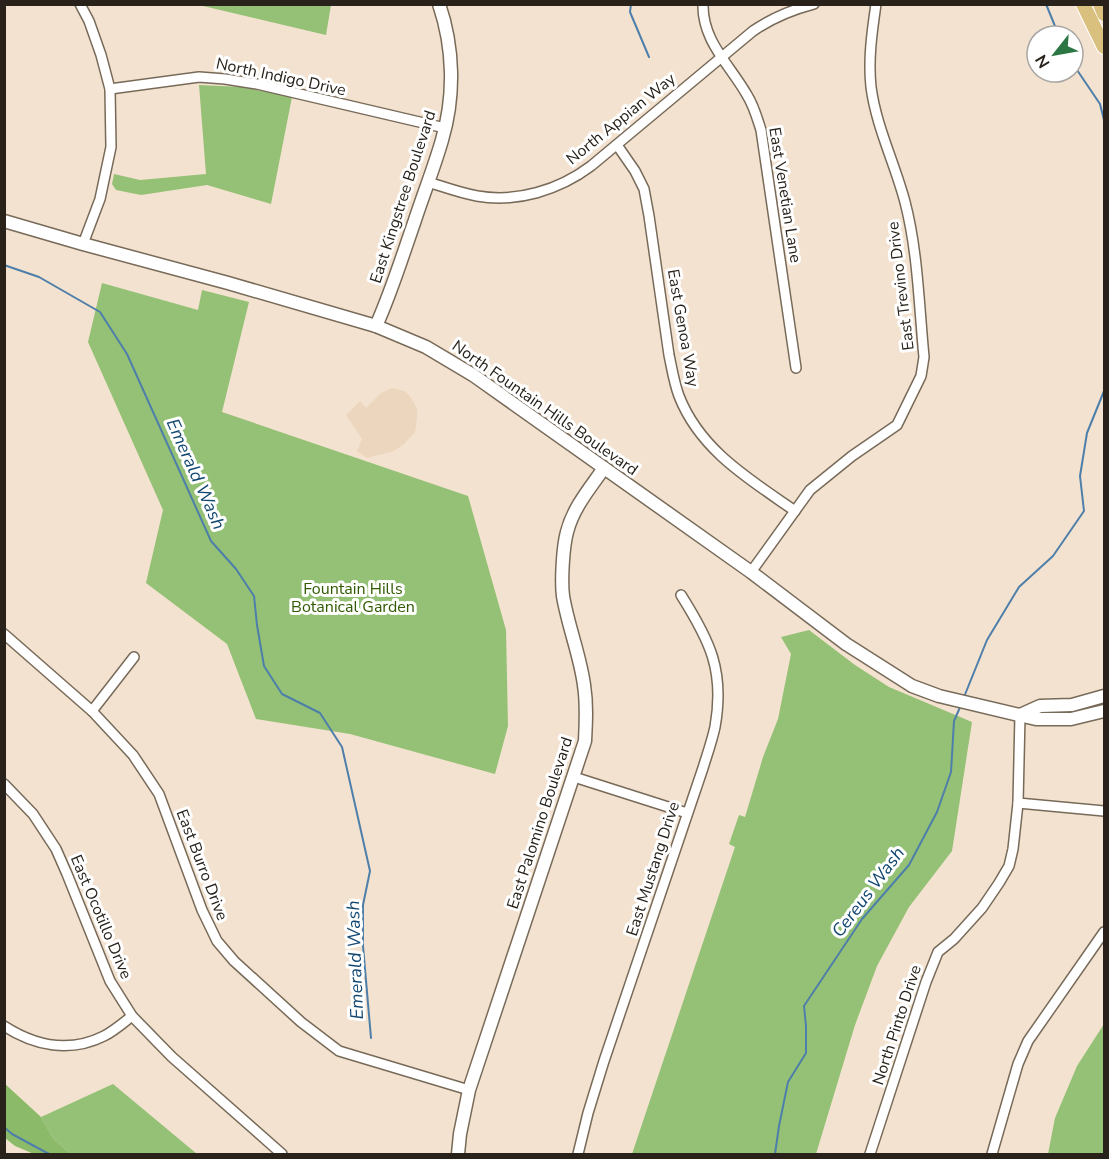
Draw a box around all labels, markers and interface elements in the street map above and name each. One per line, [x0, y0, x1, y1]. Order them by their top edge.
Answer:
north arrow [1025, 24, 1085, 84]
text: N [1030, 50, 1056, 72]
street label: North Indigo Drive [214, 52, 348, 102]
street label: North Appian Way [562, 68, 681, 170]
street label: East Kingstree Boulevard [365, 108, 441, 286]
street label: East Venetian Lane [763, 126, 807, 264]
street label: East Trevino Drive [882, 220, 920, 352]
street label: East Genoa Way [662, 267, 704, 389]
street label: North Fountain Hills Boulevard [448, 335, 642, 481]
water label: Emerald Wash [161, 415, 231, 533]
park label: Fountain Hills Botanical Garden [291, 578, 415, 618]
street label: East Palomino Boulevard [502, 734, 578, 912]
street label: East Mustang Drive [621, 799, 685, 939]
street label: East Burro Drive [171, 806, 233, 924]
water label: Cereus Wash [826, 842, 910, 942]
street label: East Ocotillo Drive [65, 851, 137, 983]
water label: Emerald Wash [341, 900, 369, 1020]
street label: North Pinto Drive [867, 962, 927, 1088]

